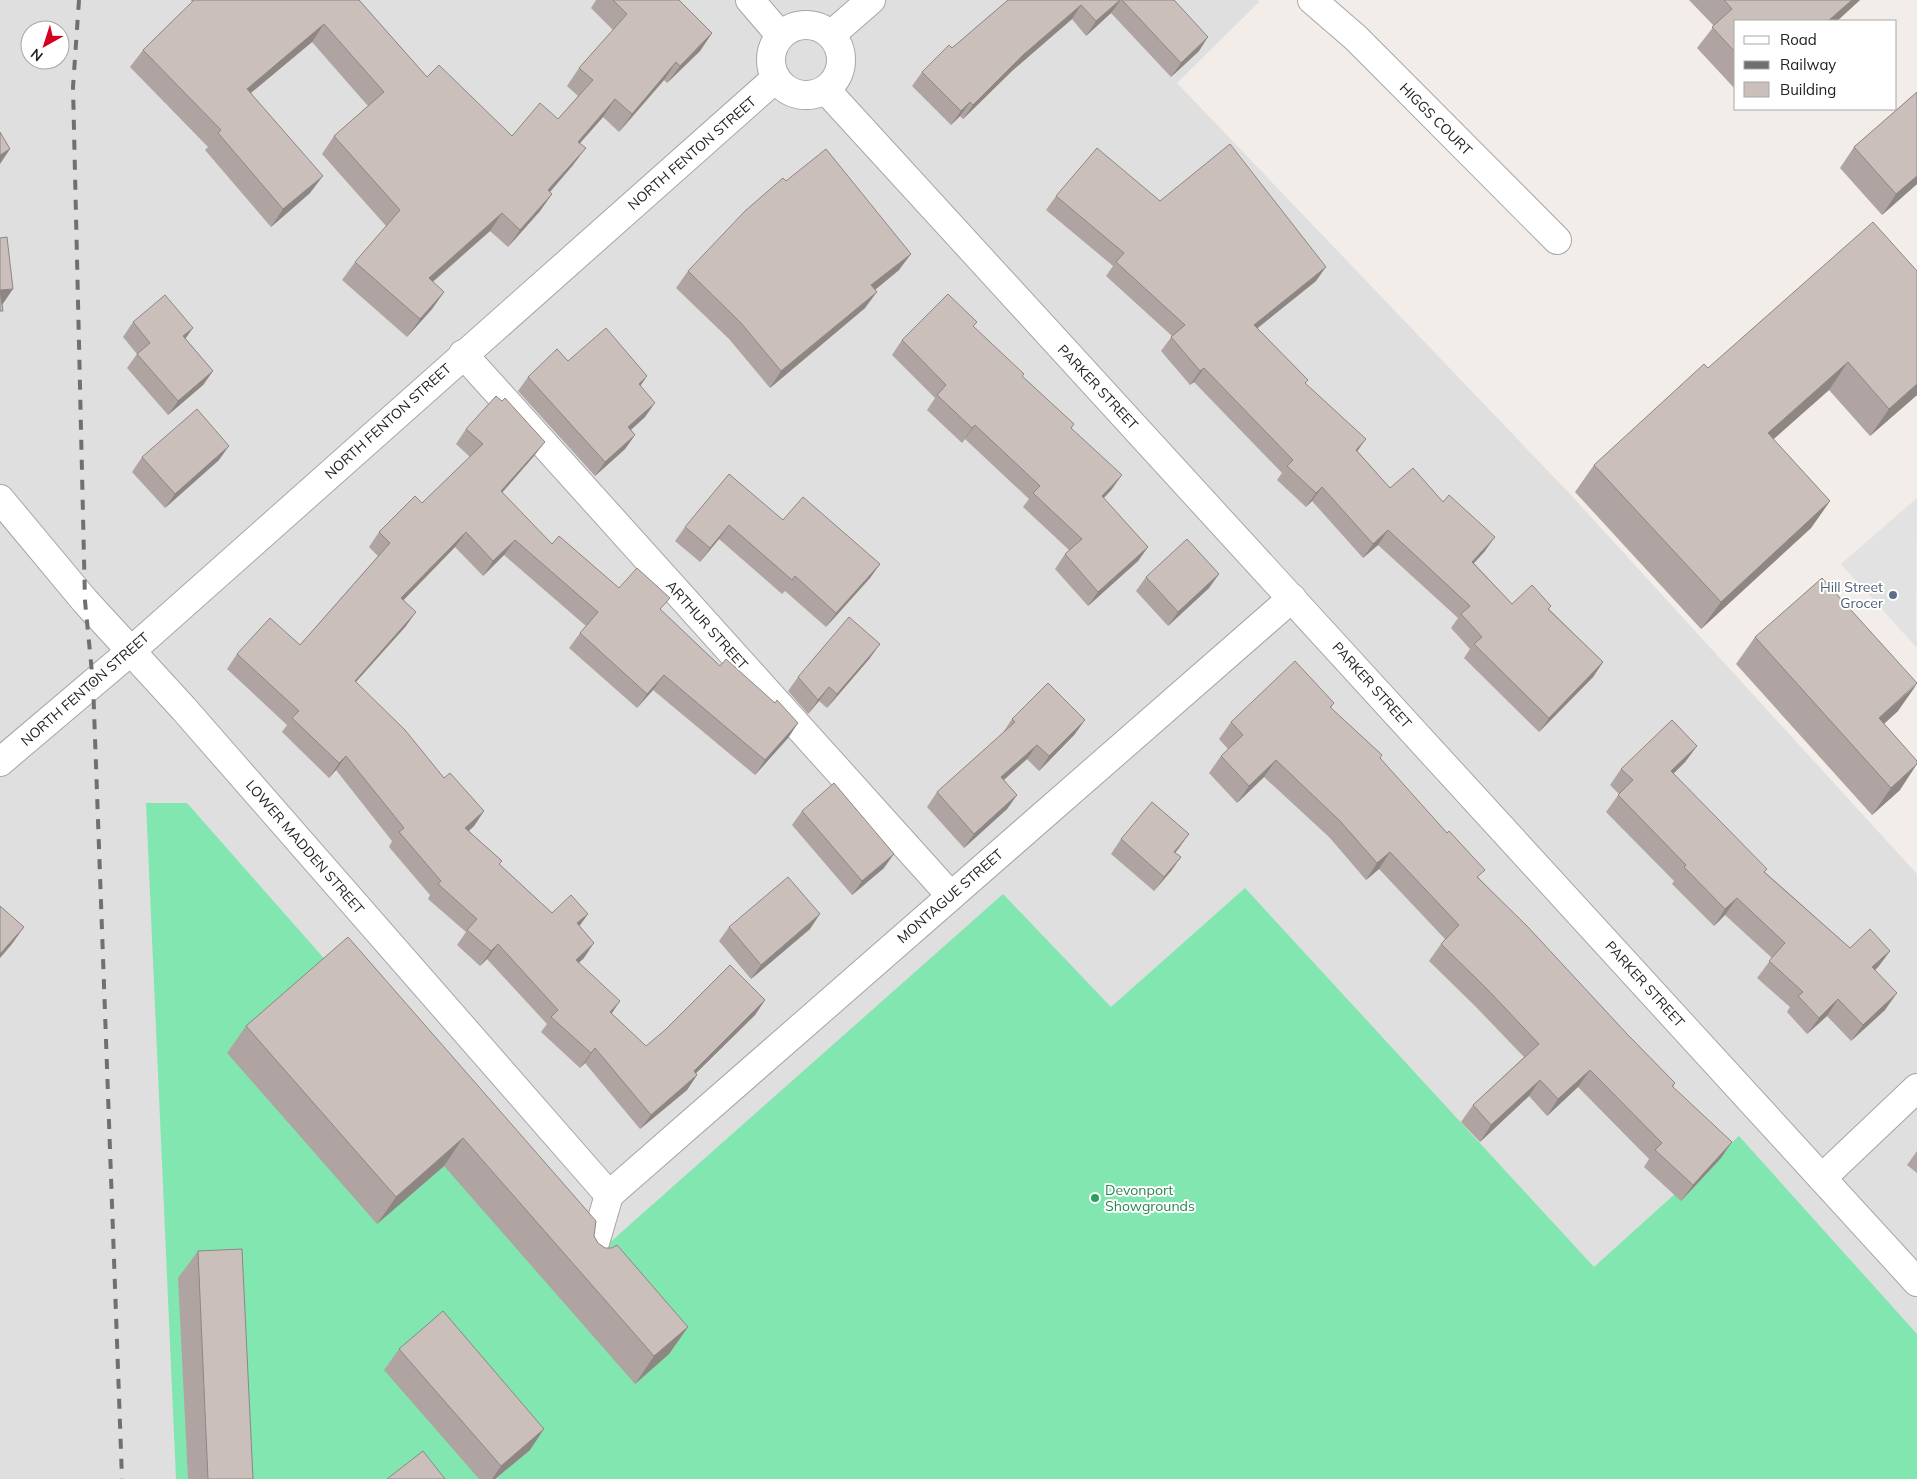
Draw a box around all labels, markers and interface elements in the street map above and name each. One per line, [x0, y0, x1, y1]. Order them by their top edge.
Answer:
north arrow [20, 20, 70, 70]
legend [1734, 20, 1897, 110]
text: Road [1780, 30, 1817, 49]
text: N [27, 45, 47, 65]
text: Railway [1780, 55, 1836, 74]
street label: HIGGS COURT [1396, 79, 1476, 159]
text: Building [1780, 80, 1836, 99]
street label: NORTH FENTON STREET [624, 92, 760, 214]
street label: PARKER STREET [1054, 341, 1142, 434]
street label: NORTH FENTON STREET [321, 359, 455, 483]
street label: ARTHUR STREET [662, 577, 752, 674]
place label: Hill Street Grocer [1820, 578, 1884, 612]
marker: Hill Street Grocer [1887, 589, 1899, 601]
street label: NORTH FENTON STREET [17, 628, 153, 750]
street label: PARKER STREET [1329, 638, 1416, 732]
street label: LOWER MADDEN STREET [242, 776, 369, 918]
street label: MONTAGUE STREET [893, 845, 1007, 947]
street label: PARKER STREET [1602, 937, 1689, 1031]
place label: Devonport Showgrounds [1105, 1181, 1195, 1215]
marker: Devonport Showgrounds [1089, 1192, 1101, 1204]

